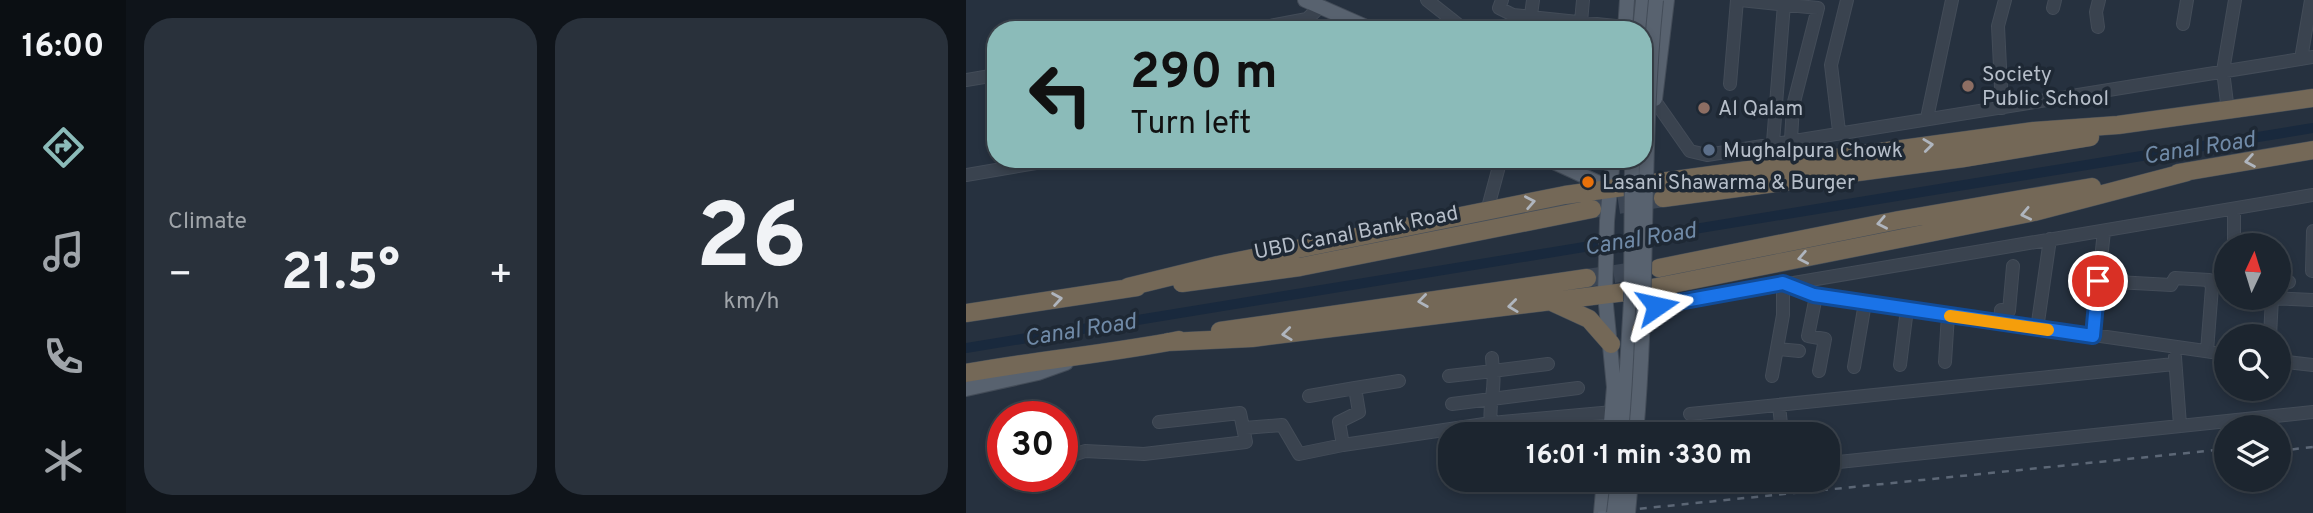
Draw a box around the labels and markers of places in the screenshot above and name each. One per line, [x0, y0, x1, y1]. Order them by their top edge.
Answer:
place label: Society Public School [1982, 62, 2109, 113]
marker: Society Public School [1960, 78, 1976, 94]
place label: Al Qalam [1718, 96, 1803, 123]
marker: Al Qalam [1696, 100, 1712, 116]
place label: Mughalpura Chowk [1723, 138, 1903, 165]
marker: Mughalpura Chowk [1701, 142, 1717, 158]
place label: Lasani Shawarma & Burger [1602, 170, 1855, 197]
marker: Lasani Shawarma & Burger [1580, 174, 1596, 190]
pin [2068, 251, 2128, 311]

